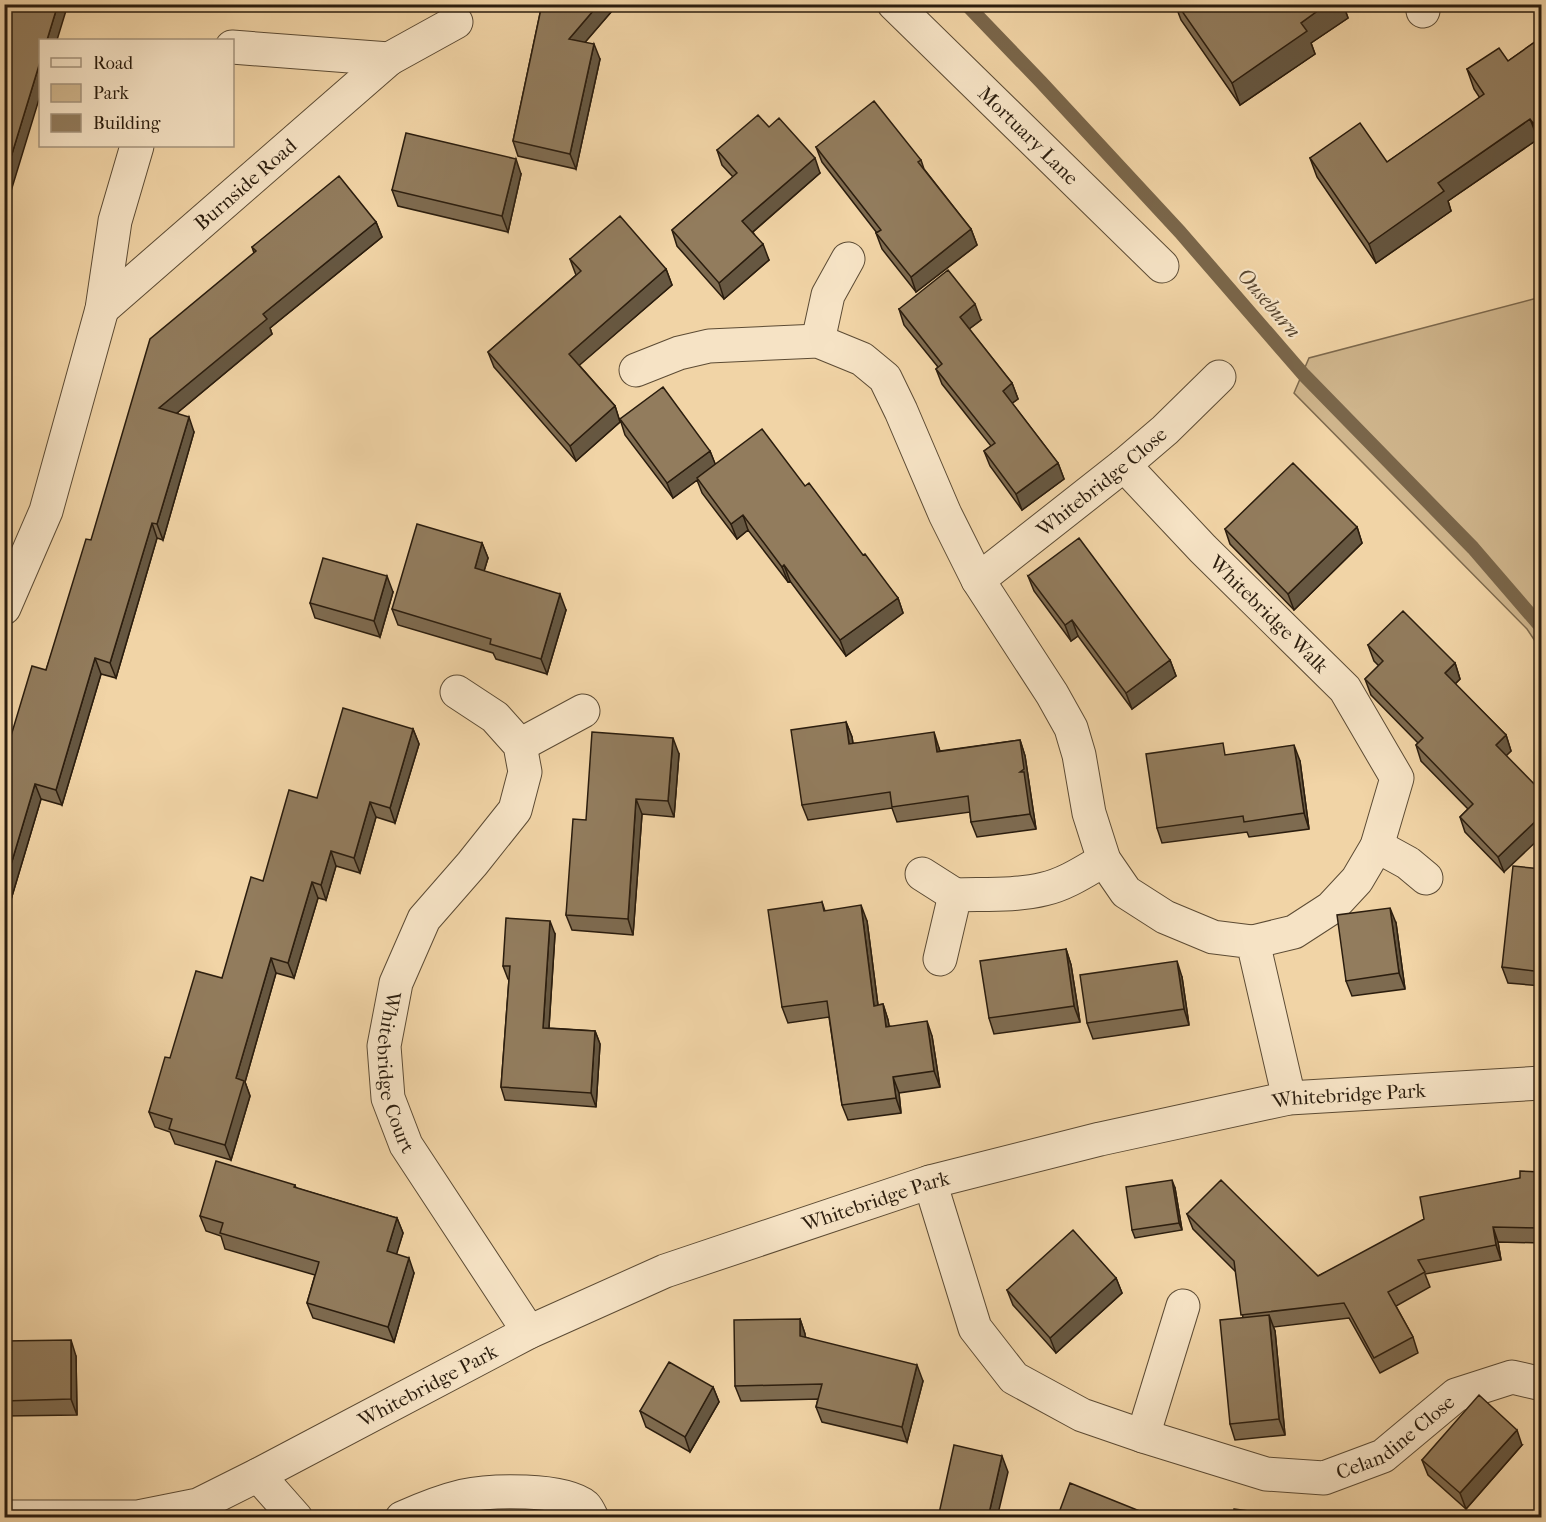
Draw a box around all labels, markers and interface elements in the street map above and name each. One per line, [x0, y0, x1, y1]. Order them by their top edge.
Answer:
legend [39, 39, 234, 147]
text: Road [93, 53, 133, 74]
street label: Mortuary Lane [974, 82, 1083, 189]
text: Park [93, 83, 130, 104]
text: Building [93, 113, 161, 134]
street label: Burnside Road [190, 133, 302, 235]
water label: Ouseburn [1232, 263, 1306, 343]
street label: Whitebridge Close [1031, 422, 1171, 542]
street label: Whitebridge Walk [1204, 550, 1334, 678]
street label: Whitebridge Court [372, 989, 419, 1157]
street label: Whitebridge Park [1269, 1078, 1427, 1113]
street label: Whitebridge Park [798, 1166, 953, 1236]
street label: Whitebridge Park [353, 1339, 502, 1432]
street label: Celandine Close [1333, 1390, 1459, 1484]

